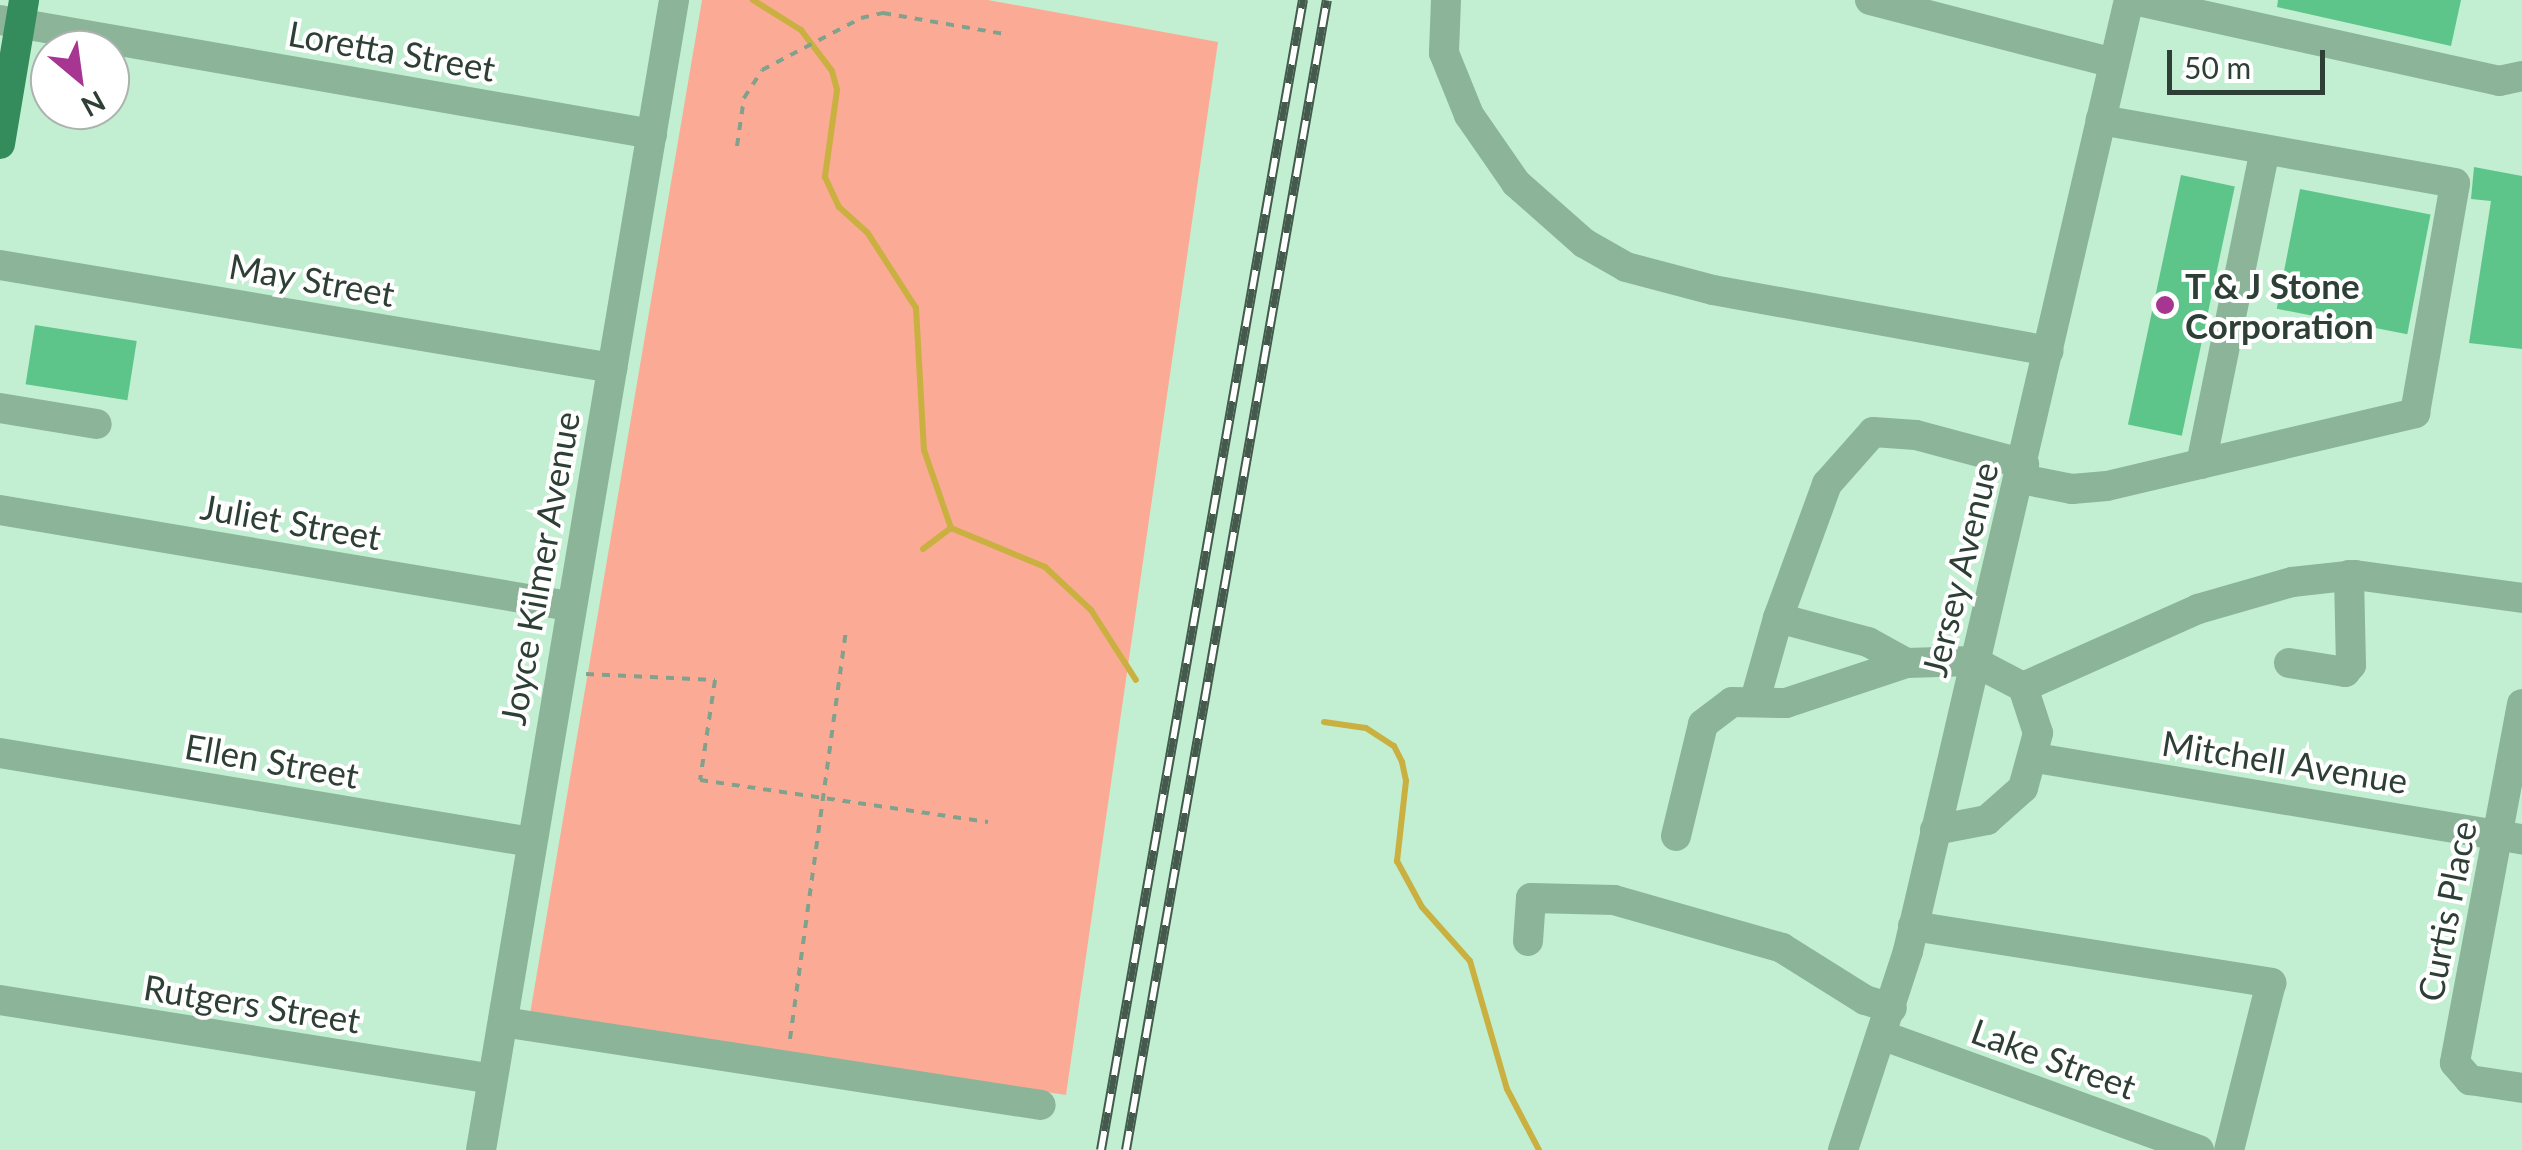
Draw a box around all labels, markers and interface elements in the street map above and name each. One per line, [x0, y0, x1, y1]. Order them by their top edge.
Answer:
street label: Loretta Street [285, 11, 499, 89]
north arrow [30, 30, 130, 130]
scale bar [2172, 30, 2330, 92]
text: 50 m [2184, 49, 2251, 85]
text: N [76, 84, 111, 125]
street label: May Street [226, 244, 398, 314]
place label: T & J Stone Corporation [2185, 264, 2374, 346]
marker: T & J Stone Corporation [2154, 294, 2176, 316]
street label: Joyce Kilmer Avenue [491, 407, 587, 729]
street label: Jersey Avenue [1912, 457, 2006, 681]
street label: Juliet Street [197, 484, 385, 558]
street label: Mitchell Avenue [2159, 721, 2411, 801]
street label: Ellen Street [182, 724, 362, 796]
street label: Curtis Place [2408, 817, 2484, 1005]
street label: Rutgers Street [141, 965, 363, 1041]
street label: Lake Street [1966, 1009, 2142, 1107]

